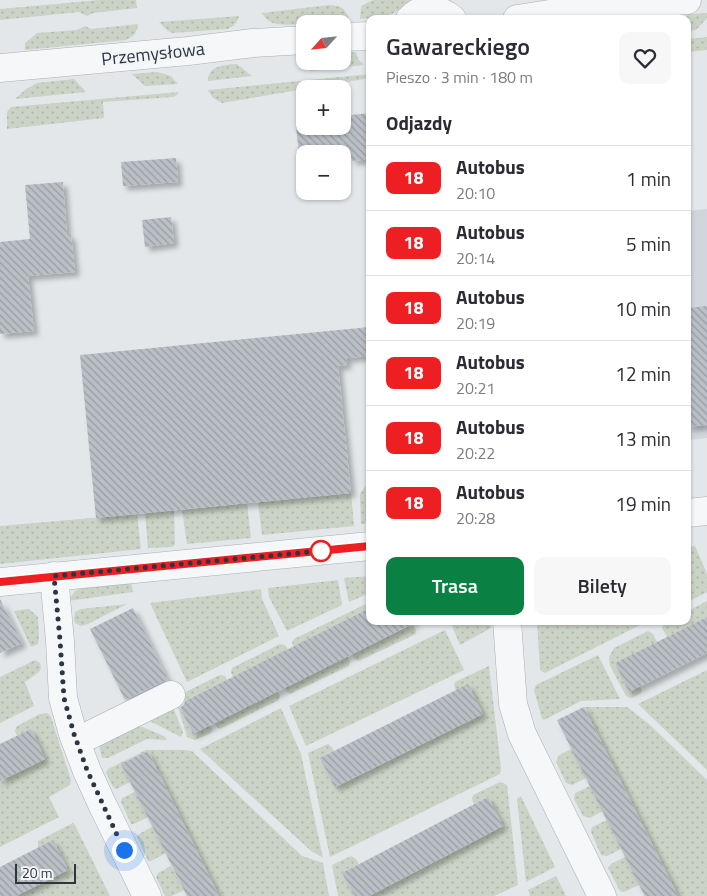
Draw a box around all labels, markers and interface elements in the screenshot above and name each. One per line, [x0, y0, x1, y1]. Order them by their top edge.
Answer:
north arrow [296, 15, 351, 70]
map controls [296, 15, 351, 200]
text: Gawareckiego [386, 28, 530, 64]
button: heart [619, 32, 671, 84]
street label: Przemysłowa [100, 35, 206, 72]
text: Pieszo · 3 min · 180 m [386, 65, 533, 89]
button: + [296, 80, 351, 135]
text: Odjazdy [386, 108, 452, 137]
button: − [296, 145, 351, 200]
text: Autobus [456, 152, 525, 181]
text: 18 [403, 164, 424, 191]
text: 1 min [626, 164, 671, 193]
text: 20:10 [456, 181, 495, 205]
text: Autobus [456, 217, 525, 246]
text: 18 [403, 229, 424, 256]
text: 5 min [626, 229, 671, 258]
text: 20:14 [456, 246, 495, 270]
text: Autobus [456, 282, 525, 311]
text: 18 [403, 294, 424, 321]
text: 10 min [615, 294, 671, 323]
text: 20:19 [456, 311, 495, 335]
text: Autobus [456, 347, 525, 376]
text: 18 [403, 359, 424, 386]
text: 12 min [615, 359, 671, 388]
text: 20:21 [456, 376, 495, 400]
text: Autobus [456, 412, 525, 441]
text: 18 [403, 424, 424, 451]
text: 13 min [615, 424, 671, 453]
text: 20:22 [456, 441, 495, 465]
text: Autobus [456, 477, 525, 506]
text: 18 [403, 489, 424, 516]
text: 19 min [615, 489, 671, 518]
text: 20:28 [456, 506, 495, 530]
unlabelled marker [310, 540, 332, 562]
button: Trasa [386, 557, 524, 615]
button: Bilety [534, 557, 671, 615]
your location [112, 838, 137, 863]
scale bar [15, 861, 76, 884]
text: 20 m [22, 862, 52, 883]

